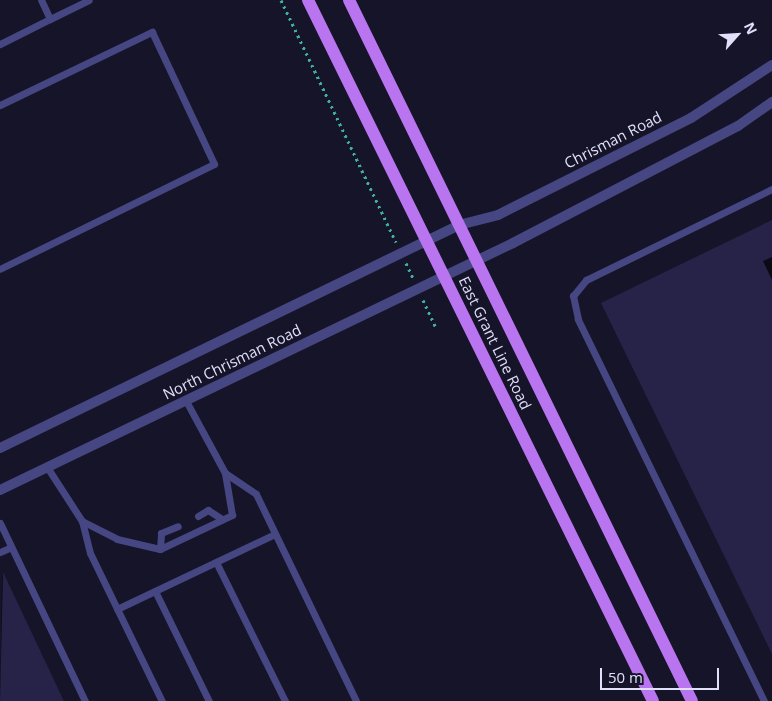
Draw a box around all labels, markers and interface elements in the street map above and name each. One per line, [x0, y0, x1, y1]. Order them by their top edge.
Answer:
north arrow [712, 10, 762, 60]
text: N [740, 19, 762, 37]
street label: Chrisman Road [561, 108, 665, 172]
street label: East Grant Line Road [455, 274, 535, 412]
street label: North Chrisman Road [160, 321, 304, 403]
scale bar [602, 658, 721, 690]
text: 50 m [608, 667, 643, 687]

